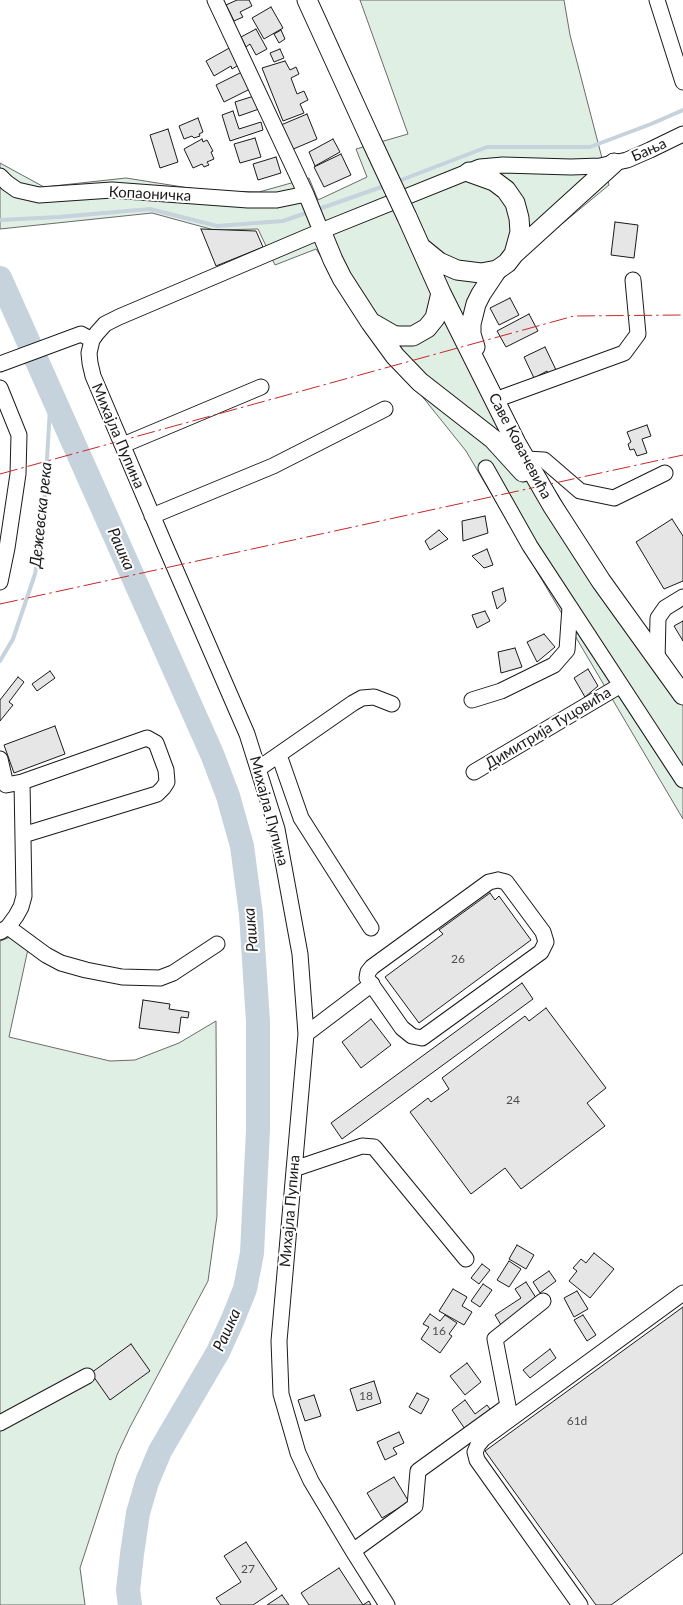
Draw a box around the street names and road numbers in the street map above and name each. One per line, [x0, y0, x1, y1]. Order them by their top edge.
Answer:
street label: Бања [629, 134, 669, 166]
street label: Копаоничка [108, 183, 192, 205]
street label: Михајла Пупина [88, 381, 148, 491]
street label: Саве Ковачевића [485, 390, 555, 502]
street label: Димитрија Туцовића [482, 683, 614, 773]
street label: Михајла Пупина [246, 754, 292, 868]
street label: Михајла Пупина [276, 1154, 304, 1268]

